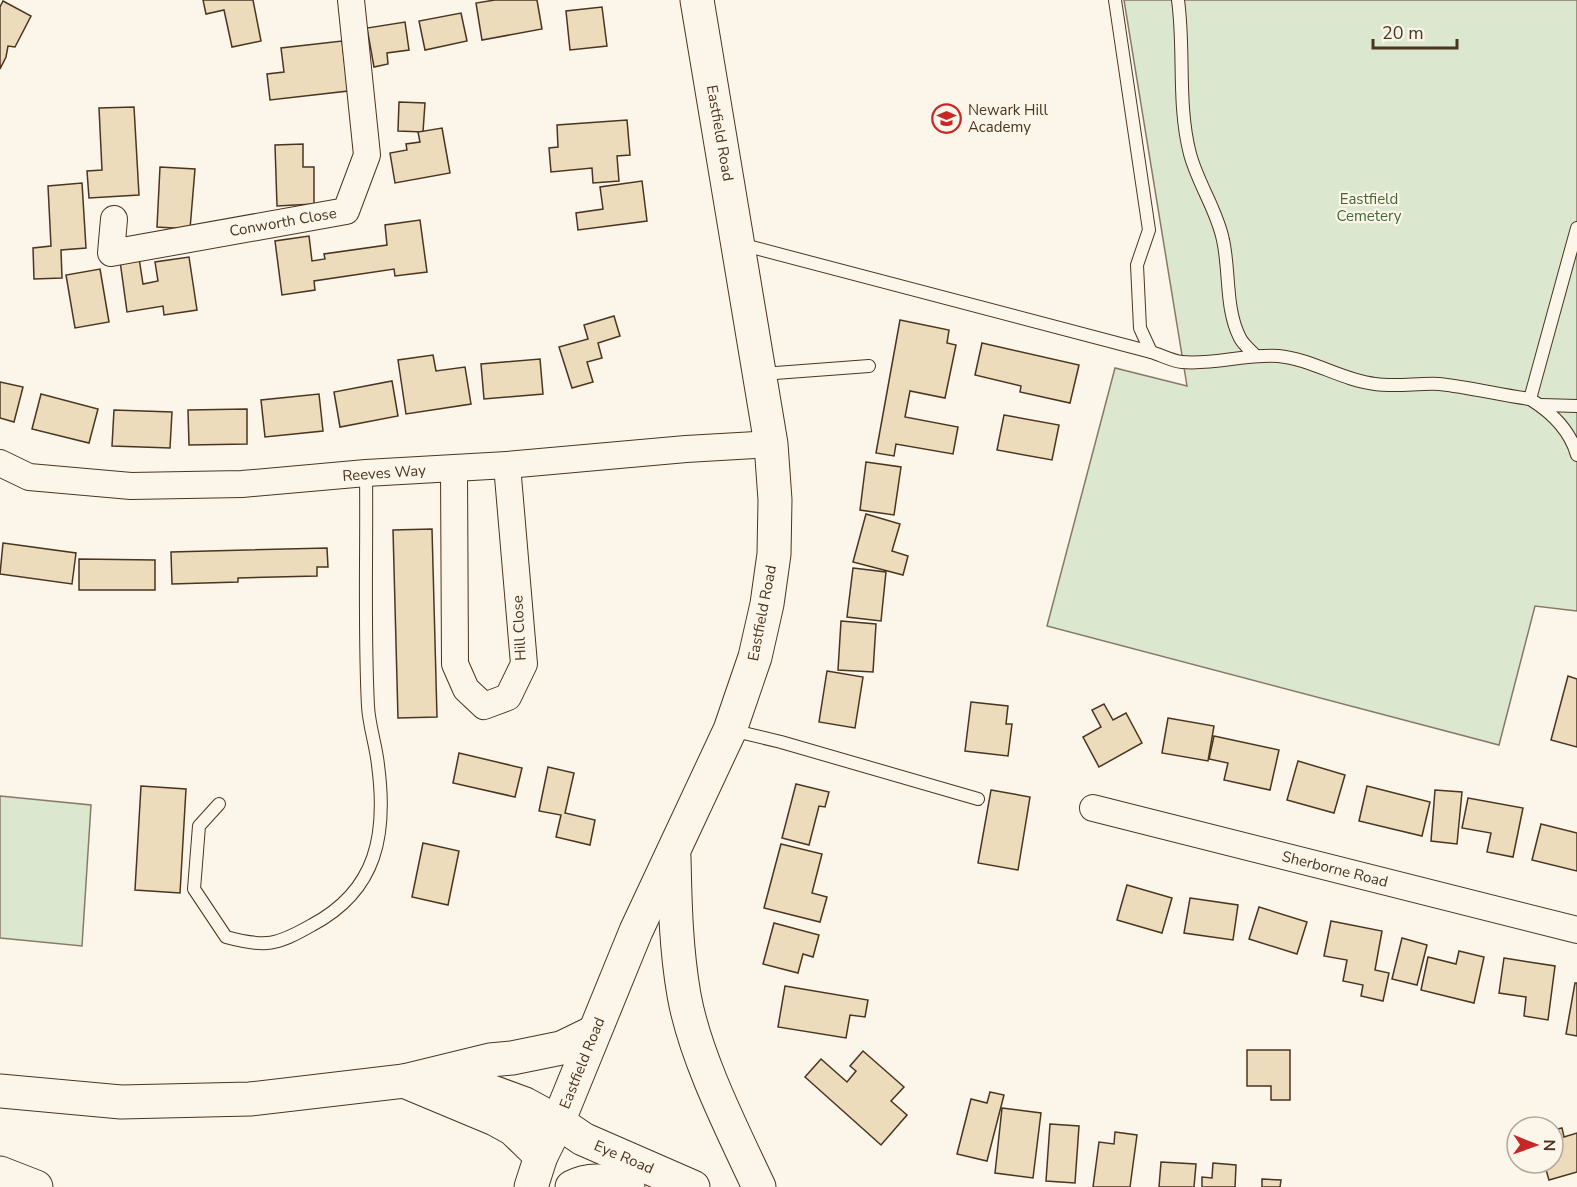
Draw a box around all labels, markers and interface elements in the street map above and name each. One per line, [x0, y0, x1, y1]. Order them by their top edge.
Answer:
scale bar [1373, 12, 1457, 50]
text: 20 m [1382, 21, 1424, 45]
street label: Eastfield Road [702, 83, 738, 183]
place label: Newark Hill Academy [968, 100, 1048, 137]
school or university icon: Newark Hill Academy [931, 103, 963, 135]
park label: Eastfield Cemetery [1336, 189, 1402, 226]
street label: Conworth Close [228, 203, 338, 241]
street label: Reeves Way [342, 460, 427, 486]
street label: Eastfield Road [743, 563, 781, 663]
street label: Hill Close [507, 595, 531, 661]
street label: Sherborne Road [1280, 846, 1390, 892]
street label: Eastfield Road [555, 1014, 609, 1112]
north arrow [1505, 1115, 1565, 1175]
street label: Eye Road [591, 1135, 657, 1179]
text: N [1538, 1139, 1560, 1151]

